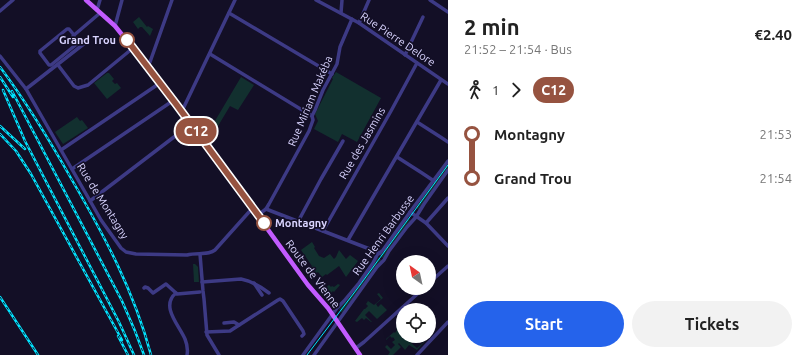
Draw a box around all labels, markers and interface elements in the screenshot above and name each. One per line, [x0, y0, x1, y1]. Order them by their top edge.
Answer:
street label: Rue Pierre Delore [358, 10, 438, 68]
text: 2 min [464, 14, 520, 39]
text: €2.40 [754, 26, 792, 43]
marker: Grand Trou [119, 32, 135, 48]
place label: Grand Trou [59, 34, 116, 46]
text: 21:52 – 21:54 · Bus [464, 42, 572, 56]
street label: Rue Miriam Makéba [285, 54, 335, 148]
icon: walk [464, 79, 486, 101]
icon: forward [505, 79, 527, 101]
text: C12 [541, 82, 566, 98]
text: 1 [492, 83, 499, 97]
street label: Rue des Jasmins [337, 105, 387, 181]
line badge: C12 [173, 118, 219, 144]
text: C12 [184, 123, 208, 139]
text: Montagny [494, 126, 565, 143]
text: 21:53 [759, 127, 792, 141]
street label: Rue de Montagny [75, 161, 131, 242]
text: Grand Trou [494, 170, 572, 187]
text: 21:54 [759, 171, 792, 185]
street label: Rue Henri Barbusse [350, 193, 416, 277]
marker: Montagny [256, 215, 272, 231]
place label: Montagny [275, 217, 327, 229]
street label: Route de Vienne [283, 238, 343, 310]
north arrow [396, 255, 436, 295]
map controls [396, 255, 436, 343]
button: Start [464, 301, 624, 347]
button: Tickets [632, 301, 792, 347]
button: locate [396, 303, 436, 343]

